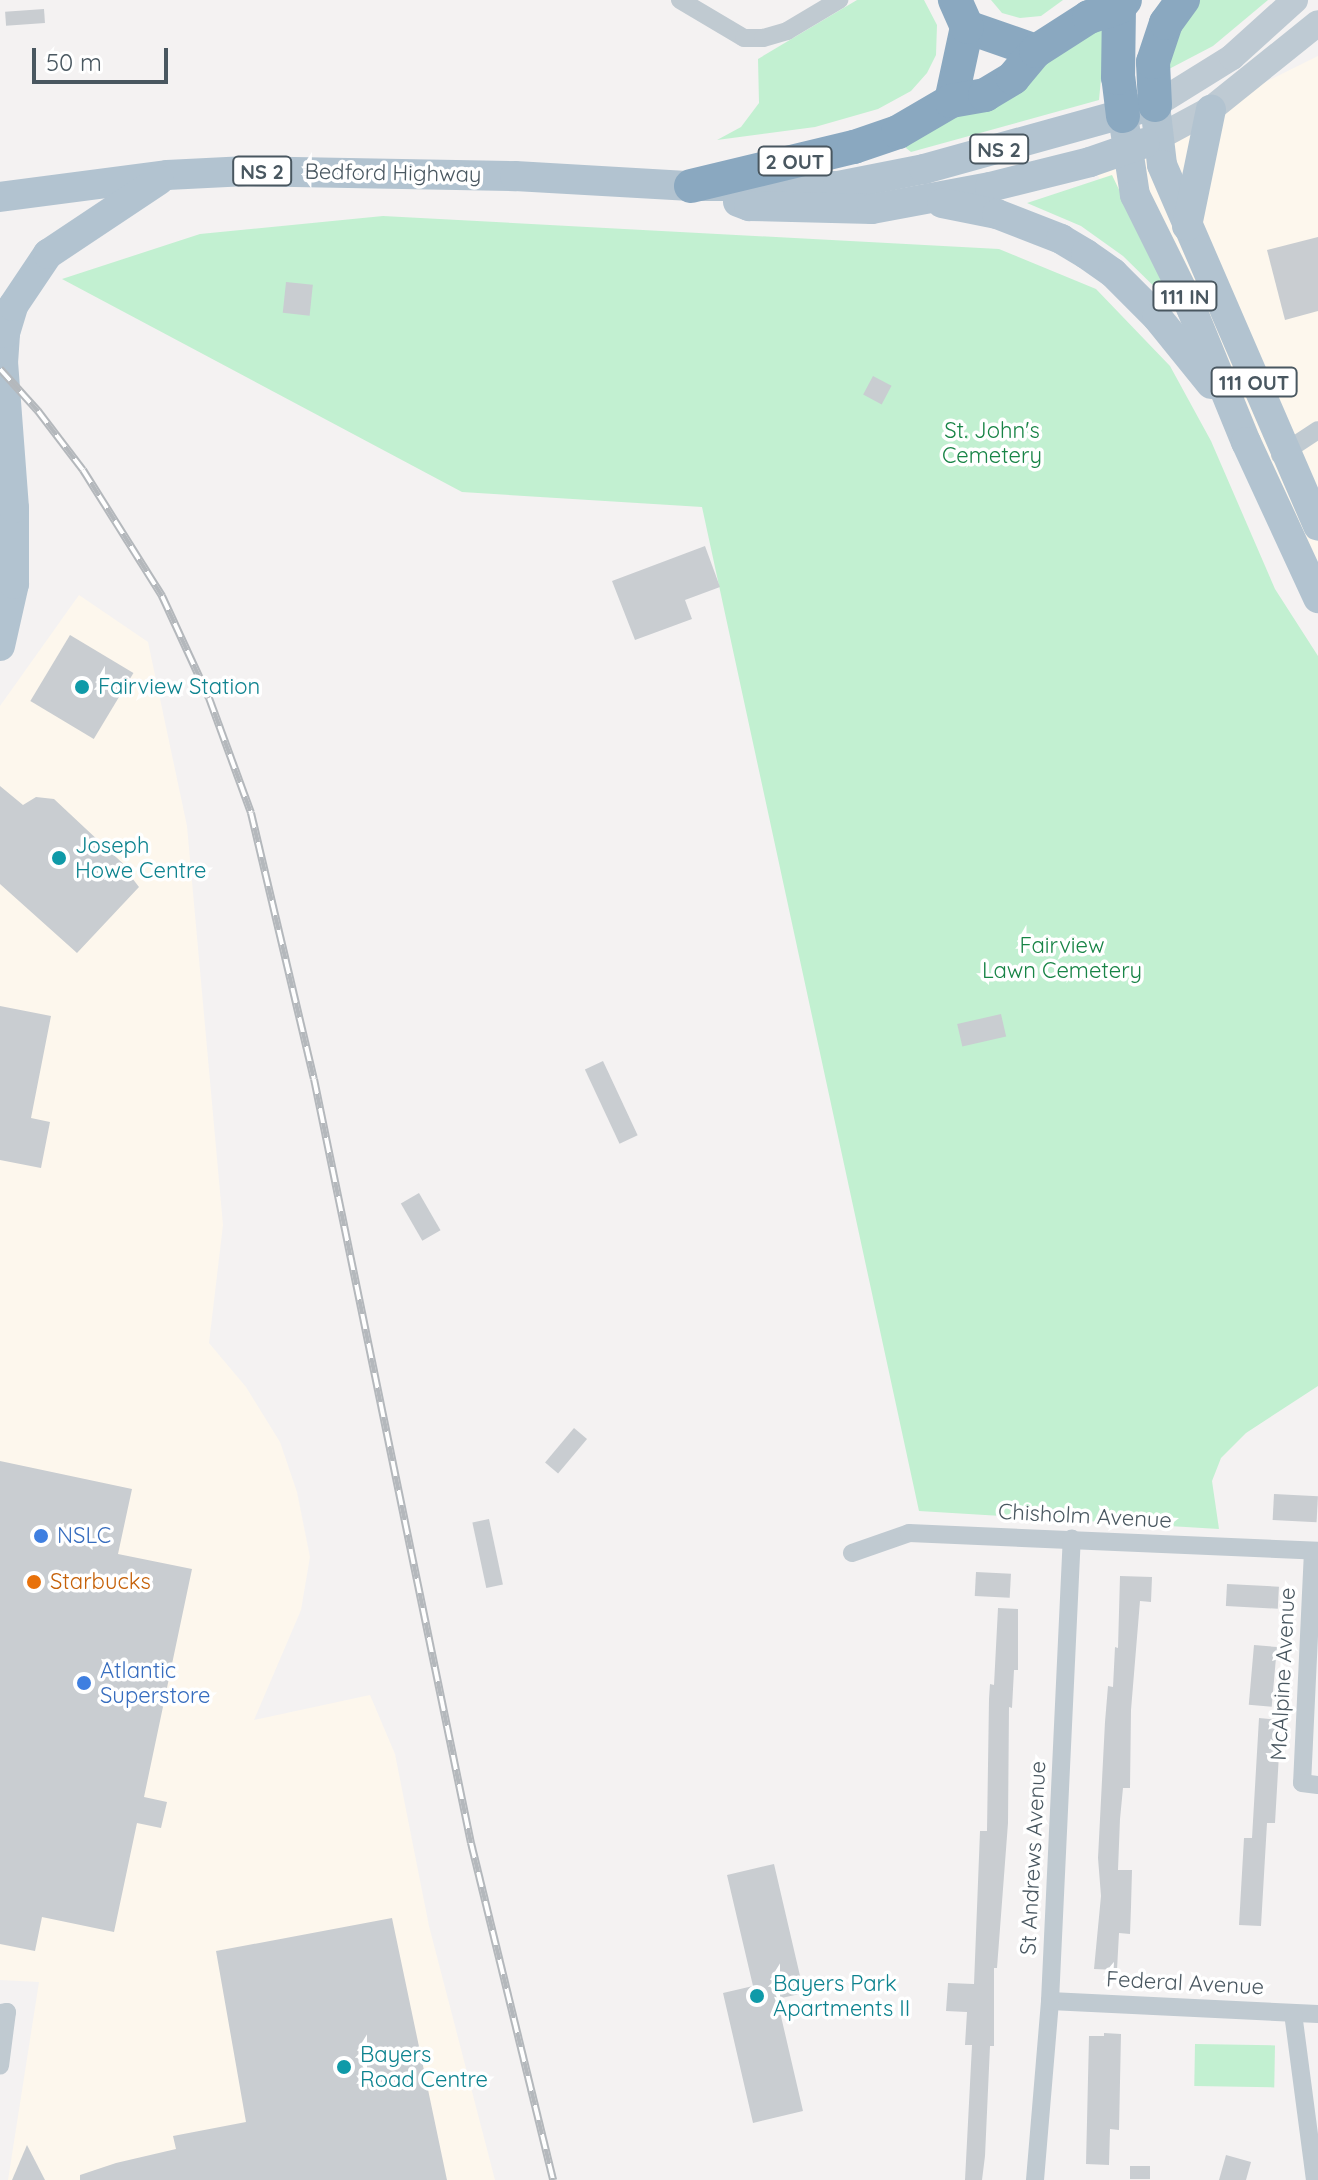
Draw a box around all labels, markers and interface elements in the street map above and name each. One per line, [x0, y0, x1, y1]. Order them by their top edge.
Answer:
scale bar [36, 32, 172, 82]
text: 50 m [46, 47, 102, 77]
road number: NS 2 [969, 133, 1029, 165]
road number: 2 OUT [757, 145, 833, 177]
road number: NS 2 [232, 155, 292, 187]
street label: Bedford Highway [304, 158, 482, 188]
road number: 111 IN [1151, 280, 1219, 312]
road number: 111 OUT [1210, 366, 1298, 398]
park label: St. John's Cemetery [942, 417, 1042, 468]
place label: Fairview Station [98, 674, 260, 700]
marker: Fairview Station [73, 678, 91, 696]
place label: Joseph Howe Centre [75, 832, 206, 884]
marker: Joseph Howe Centre [50, 849, 68, 867]
park label: Fairview Lawn Cemetery [982, 932, 1142, 984]
street label: Chisholm Avenue [997, 1498, 1173, 1534]
place label: NSLC [57, 1523, 111, 1549]
marker: NSLC [32, 1527, 50, 1545]
place label: Starbucks [50, 1569, 151, 1595]
marker: Starbucks [25, 1573, 43, 1591]
street label: McAlpine Avenue [1265, 1587, 1301, 1761]
place label: Atlantic Superstore [100, 1657, 210, 1708]
marker: Atlantic Superstore [75, 1674, 93, 1692]
street label: St Andrews Avenue [1015, 1760, 1051, 1956]
street label: Federal Avenue [1105, 1966, 1265, 2000]
place label: Bayers Park Apartments II [773, 1970, 910, 2022]
marker: Bayers Park Apartments II [748, 1987, 766, 2005]
place label: Bayers Road Centre [360, 2041, 488, 2092]
marker: Bayers Road Centre [335, 2058, 353, 2076]

